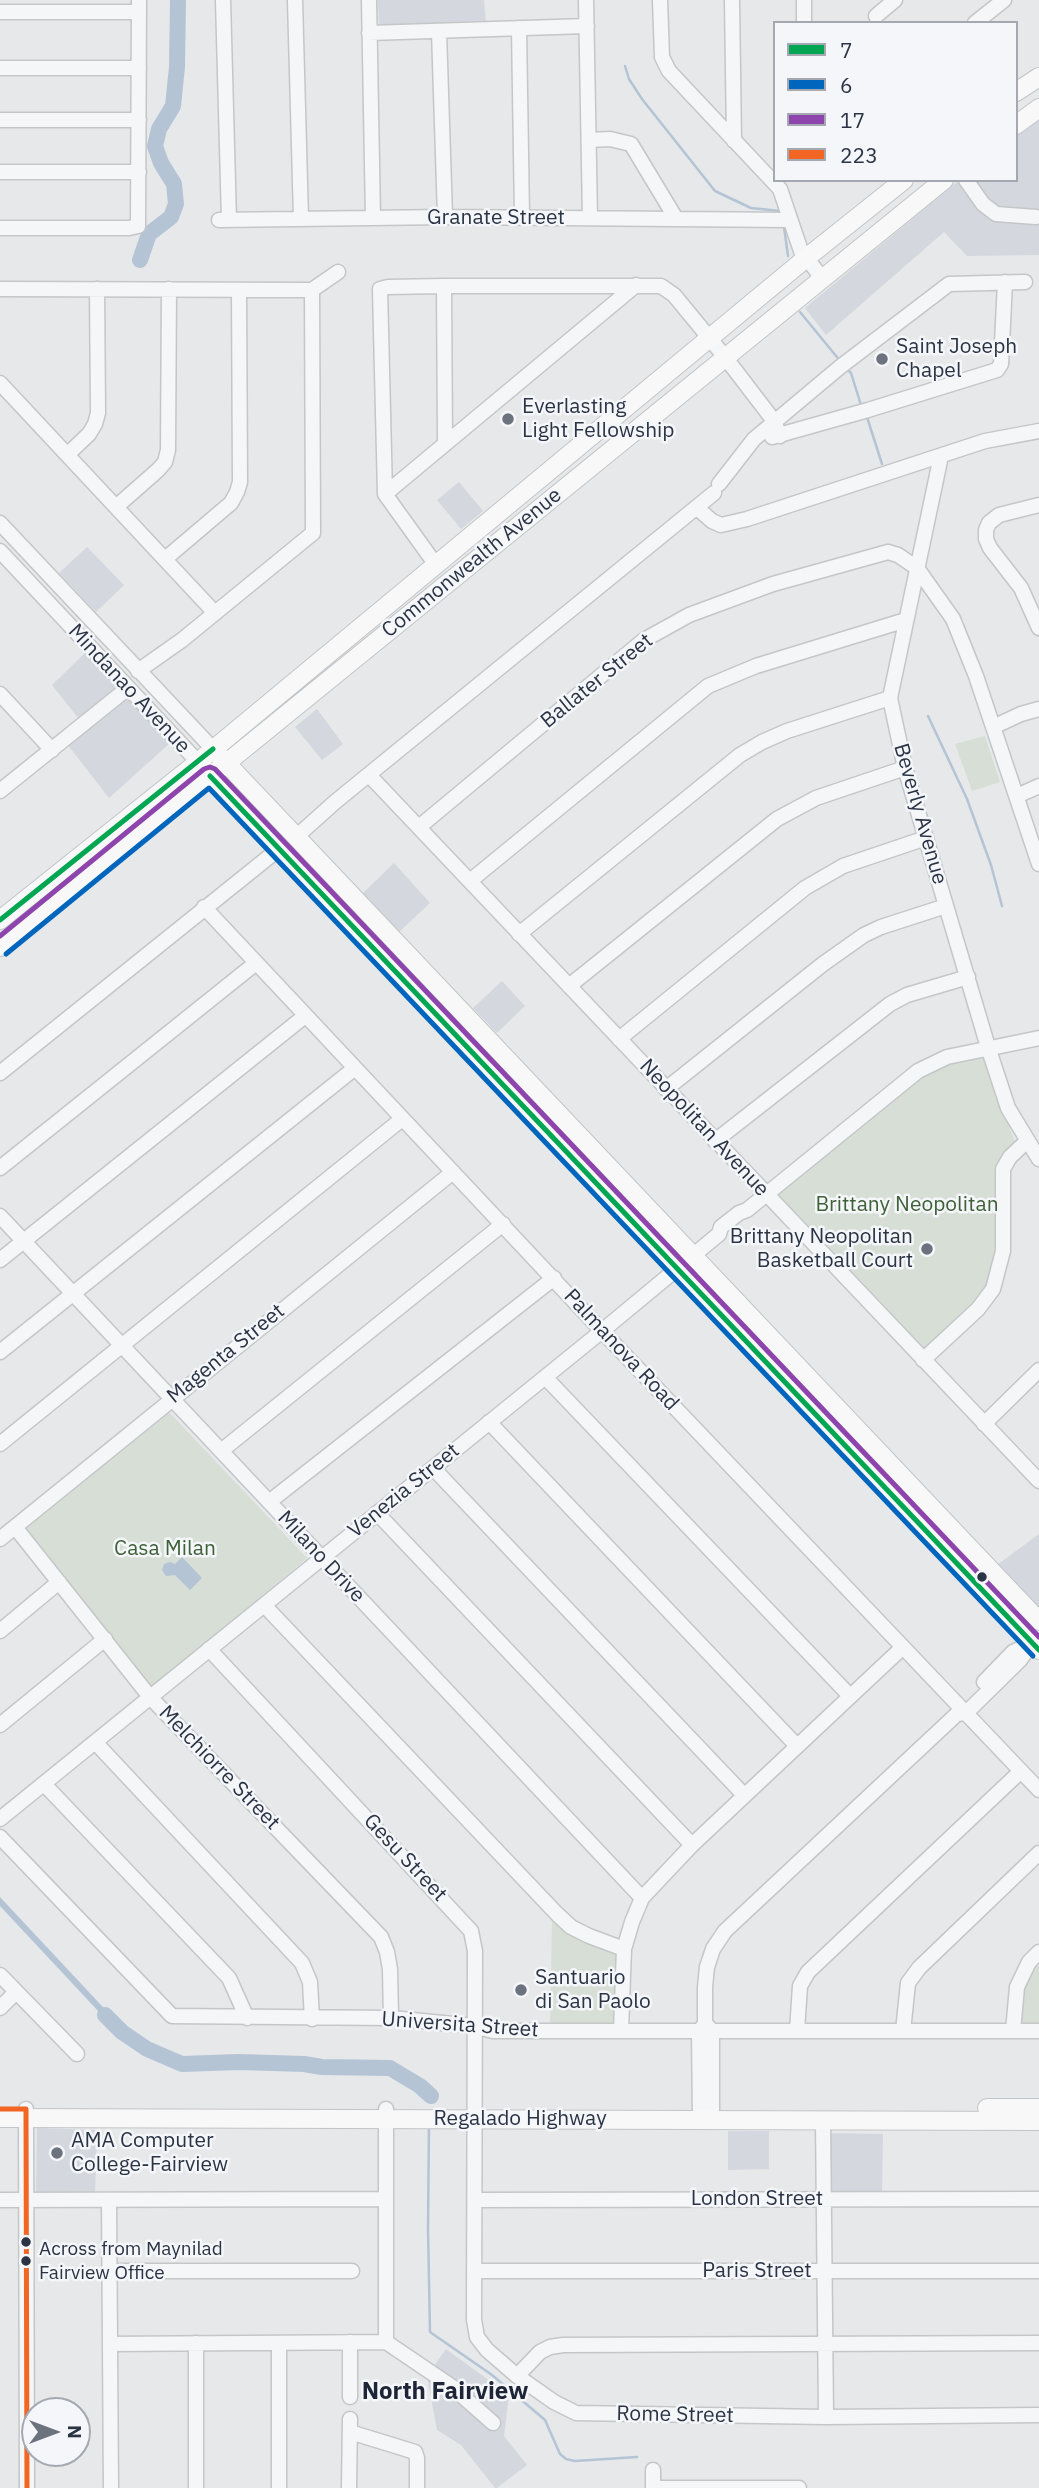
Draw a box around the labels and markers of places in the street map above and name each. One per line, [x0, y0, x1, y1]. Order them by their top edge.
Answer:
place label: Saint Joseph Chapel [896, 334, 1017, 384]
marker: Saint Joseph Chapel [874, 351, 890, 367]
place label: Everlasting Light Fellowship [522, 394, 675, 444]
marker: Everlasting Light Fellowship [500, 411, 516, 427]
place label: Brittany Neopolitan Basketball Court [730, 1224, 913, 1274]
marker: Brittany Neopolitan Basketball Court [919, 1241, 935, 1257]
unlabelled marker [975, 1570, 989, 1584]
place label: Santuario di San Paolo [535, 1965, 651, 2015]
marker: Santuario di San Paolo [513, 1982, 529, 1998]
place label: AMA Computer College-Fairview [71, 2128, 228, 2178]
marker: AMA Computer College-Fairview [49, 2145, 65, 2161]
unlabelled marker [19, 2235, 33, 2249]
place label: Across from Maynilad Fairview Office [39, 2239, 223, 2283]
marker: Across from Maynilad Fairview Office [19, 2254, 33, 2268]

